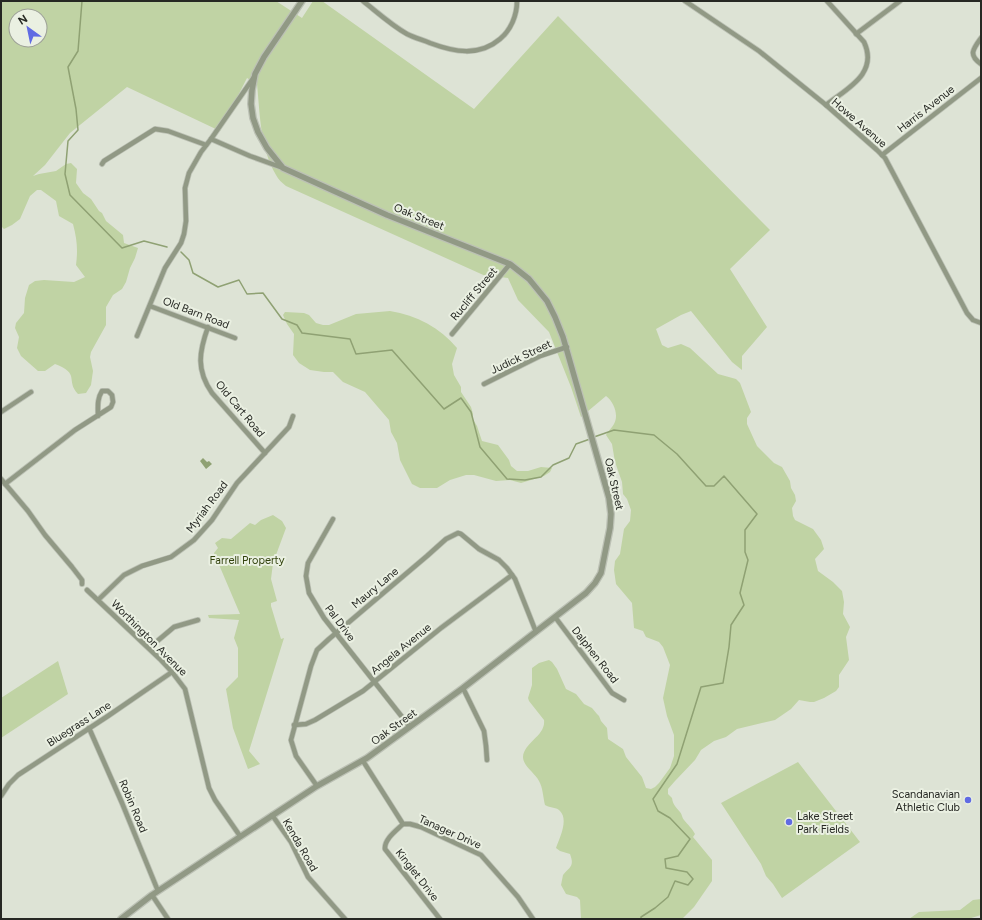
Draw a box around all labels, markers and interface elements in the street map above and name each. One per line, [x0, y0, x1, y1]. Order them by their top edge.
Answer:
north arrow [8, 8, 48, 48]
text: N [16, 12, 30, 28]
street label: Harris Avenue [895, 83, 957, 135]
street label: Howe Avenue [829, 95, 889, 151]
street label: Oak Street [392, 201, 446, 233]
street label: Rucliff Street [448, 265, 500, 323]
street label: Old Barn Road [161, 294, 231, 332]
street label: Judick Street [489, 337, 553, 377]
street label: Old Cart Road [213, 378, 267, 440]
street label: Oak Street [602, 457, 626, 511]
street label: Myriah Road [183, 479, 231, 535]
park label: Farrell Property [209, 554, 285, 567]
street label: Maury Lane [349, 565, 401, 611]
street label: Worthington Avenue [108, 597, 190, 679]
street label: Pal Drive [322, 602, 358, 644]
street label: Angela Avenue [368, 621, 434, 677]
street label: Dalphen Road [569, 624, 621, 686]
street label: Bluegrass Lane [45, 699, 113, 749]
street label: Oak Street [369, 706, 419, 748]
street label: Robin Road [116, 777, 150, 835]
place label: Scandanavian Athletic Club [892, 788, 960, 814]
marker: Scandanavian Athletic Club [963, 795, 973, 805]
place label: Lake Street Park Fields [797, 810, 853, 836]
street label: Tanager Drive [417, 812, 483, 852]
street label: Kenda Road [280, 816, 320, 874]
marker: Lake Street Park Fields [784, 817, 794, 827]
street label: Kinglet Drive [393, 846, 441, 904]

